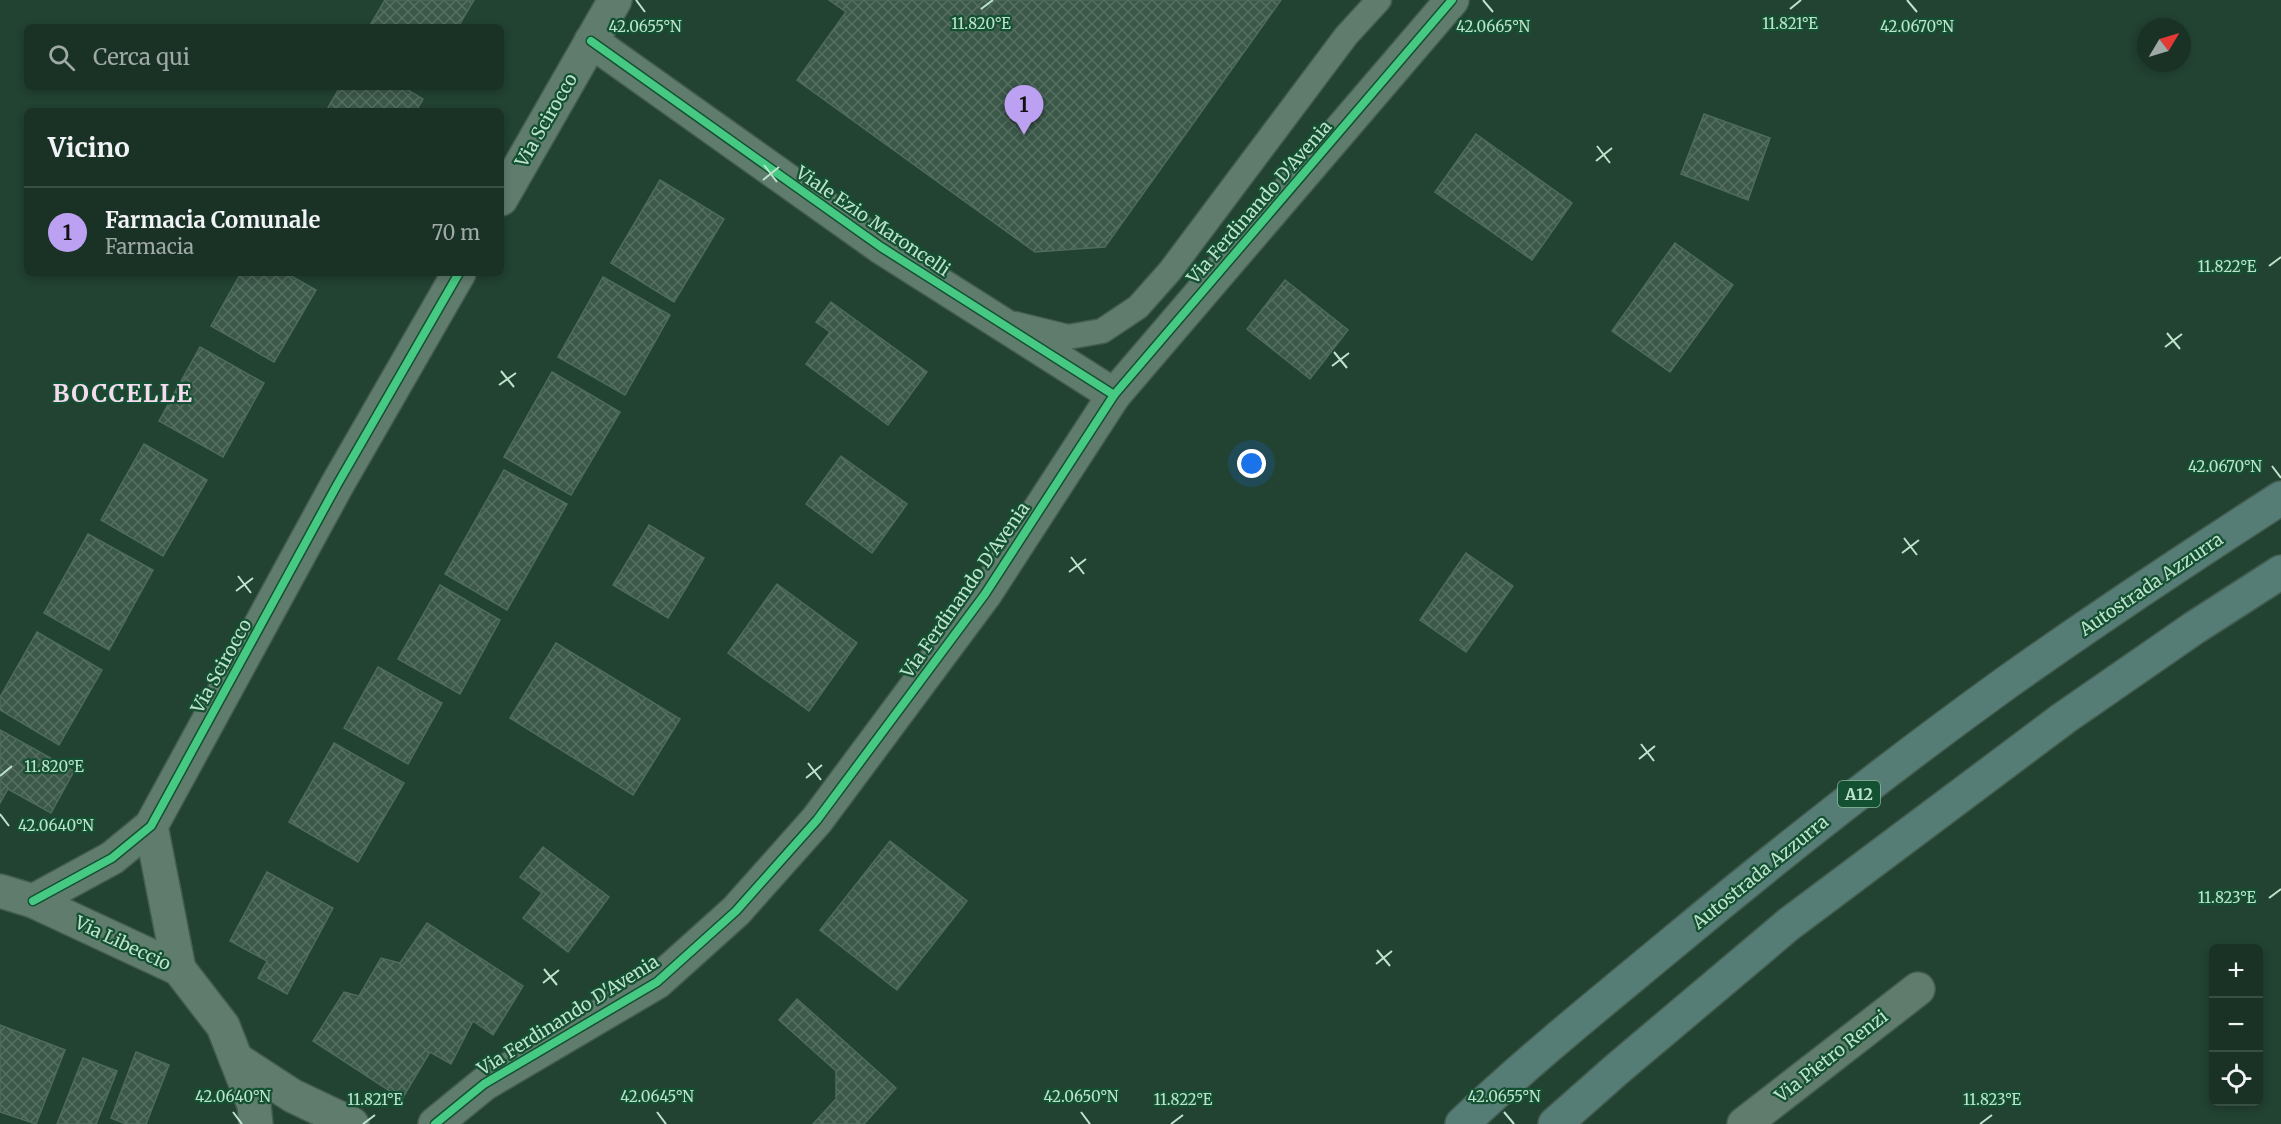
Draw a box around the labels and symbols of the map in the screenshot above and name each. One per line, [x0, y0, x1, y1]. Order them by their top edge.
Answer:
text: 11.820°E [951, 14, 1011, 33]
text: 11.821°E [1762, 14, 1818, 33]
text: 42.0655°N [608, 17, 682, 36]
text: 42.0665°N [1456, 17, 1530, 36]
text: 42.0670°N [1880, 17, 1954, 36]
north arrow [2137, 18, 2191, 72]
street label: Via Scirocco [509, 69, 582, 172]
pin: 1 [1004, 86, 1044, 135]
street label: Via Ferdinando D'Avenia [1181, 115, 1337, 289]
street label: Viale Ezio Maroncelli [791, 160, 955, 281]
text: 11.822°E [2198, 257, 2257, 276]
district label: BOCCELLE [53, 378, 193, 409]
your location [1237, 449, 1266, 478]
text: 42.0670°N [2188, 457, 2262, 476]
street label: Via Ferdinando D'Avenia [895, 497, 1035, 683]
street label: Autostrada Azzurra [2074, 527, 2228, 641]
street label: Via Scirocco [185, 615, 256, 718]
text: 11.820°E [24, 757, 84, 776]
road number: A12 [1838, 781, 1880, 807]
street label: Autostrada Azzurra [1686, 810, 1833, 935]
text: 42.0640°N [18, 816, 94, 835]
text: 11.823°E [2198, 888, 2256, 907]
street label: Via Libeccio [70, 910, 175, 975]
street label: Via Ferdinando D'Avenia [472, 950, 663, 1081]
street label: Via Pietro Renzi [1769, 1005, 1892, 1108]
text: 42.0640°N [195, 1087, 271, 1106]
text: 42.0645°N [620, 1087, 694, 1106]
text: 42.0650°N [1044, 1087, 1119, 1106]
text: 42.0655°N [1467, 1087, 1541, 1106]
text: 11.821°E [347, 1090, 403, 1109]
text: 11.822°E [1154, 1090, 1213, 1109]
text: 11.823°E [1963, 1090, 2021, 1109]

